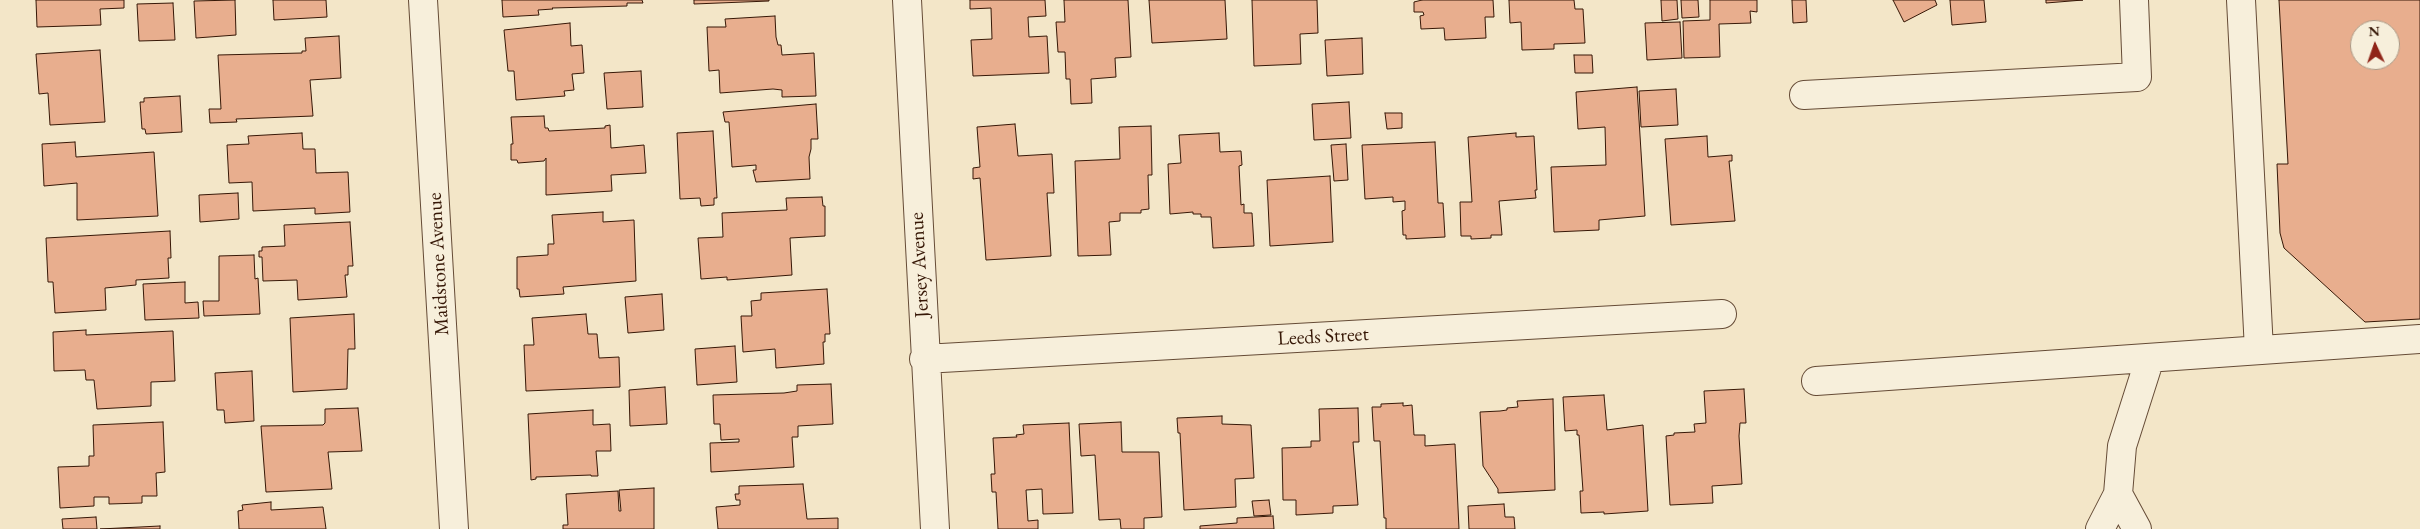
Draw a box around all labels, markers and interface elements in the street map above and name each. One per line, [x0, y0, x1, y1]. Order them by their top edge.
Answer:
north arrow [2350, 20, 2400, 70]
text: N [2368, 22, 2380, 40]
street label: Maidstone Avenue [423, 192, 455, 336]
street label: Jersey Avenue [905, 212, 935, 318]
street label: Leeds Street [1277, 323, 1369, 351]

